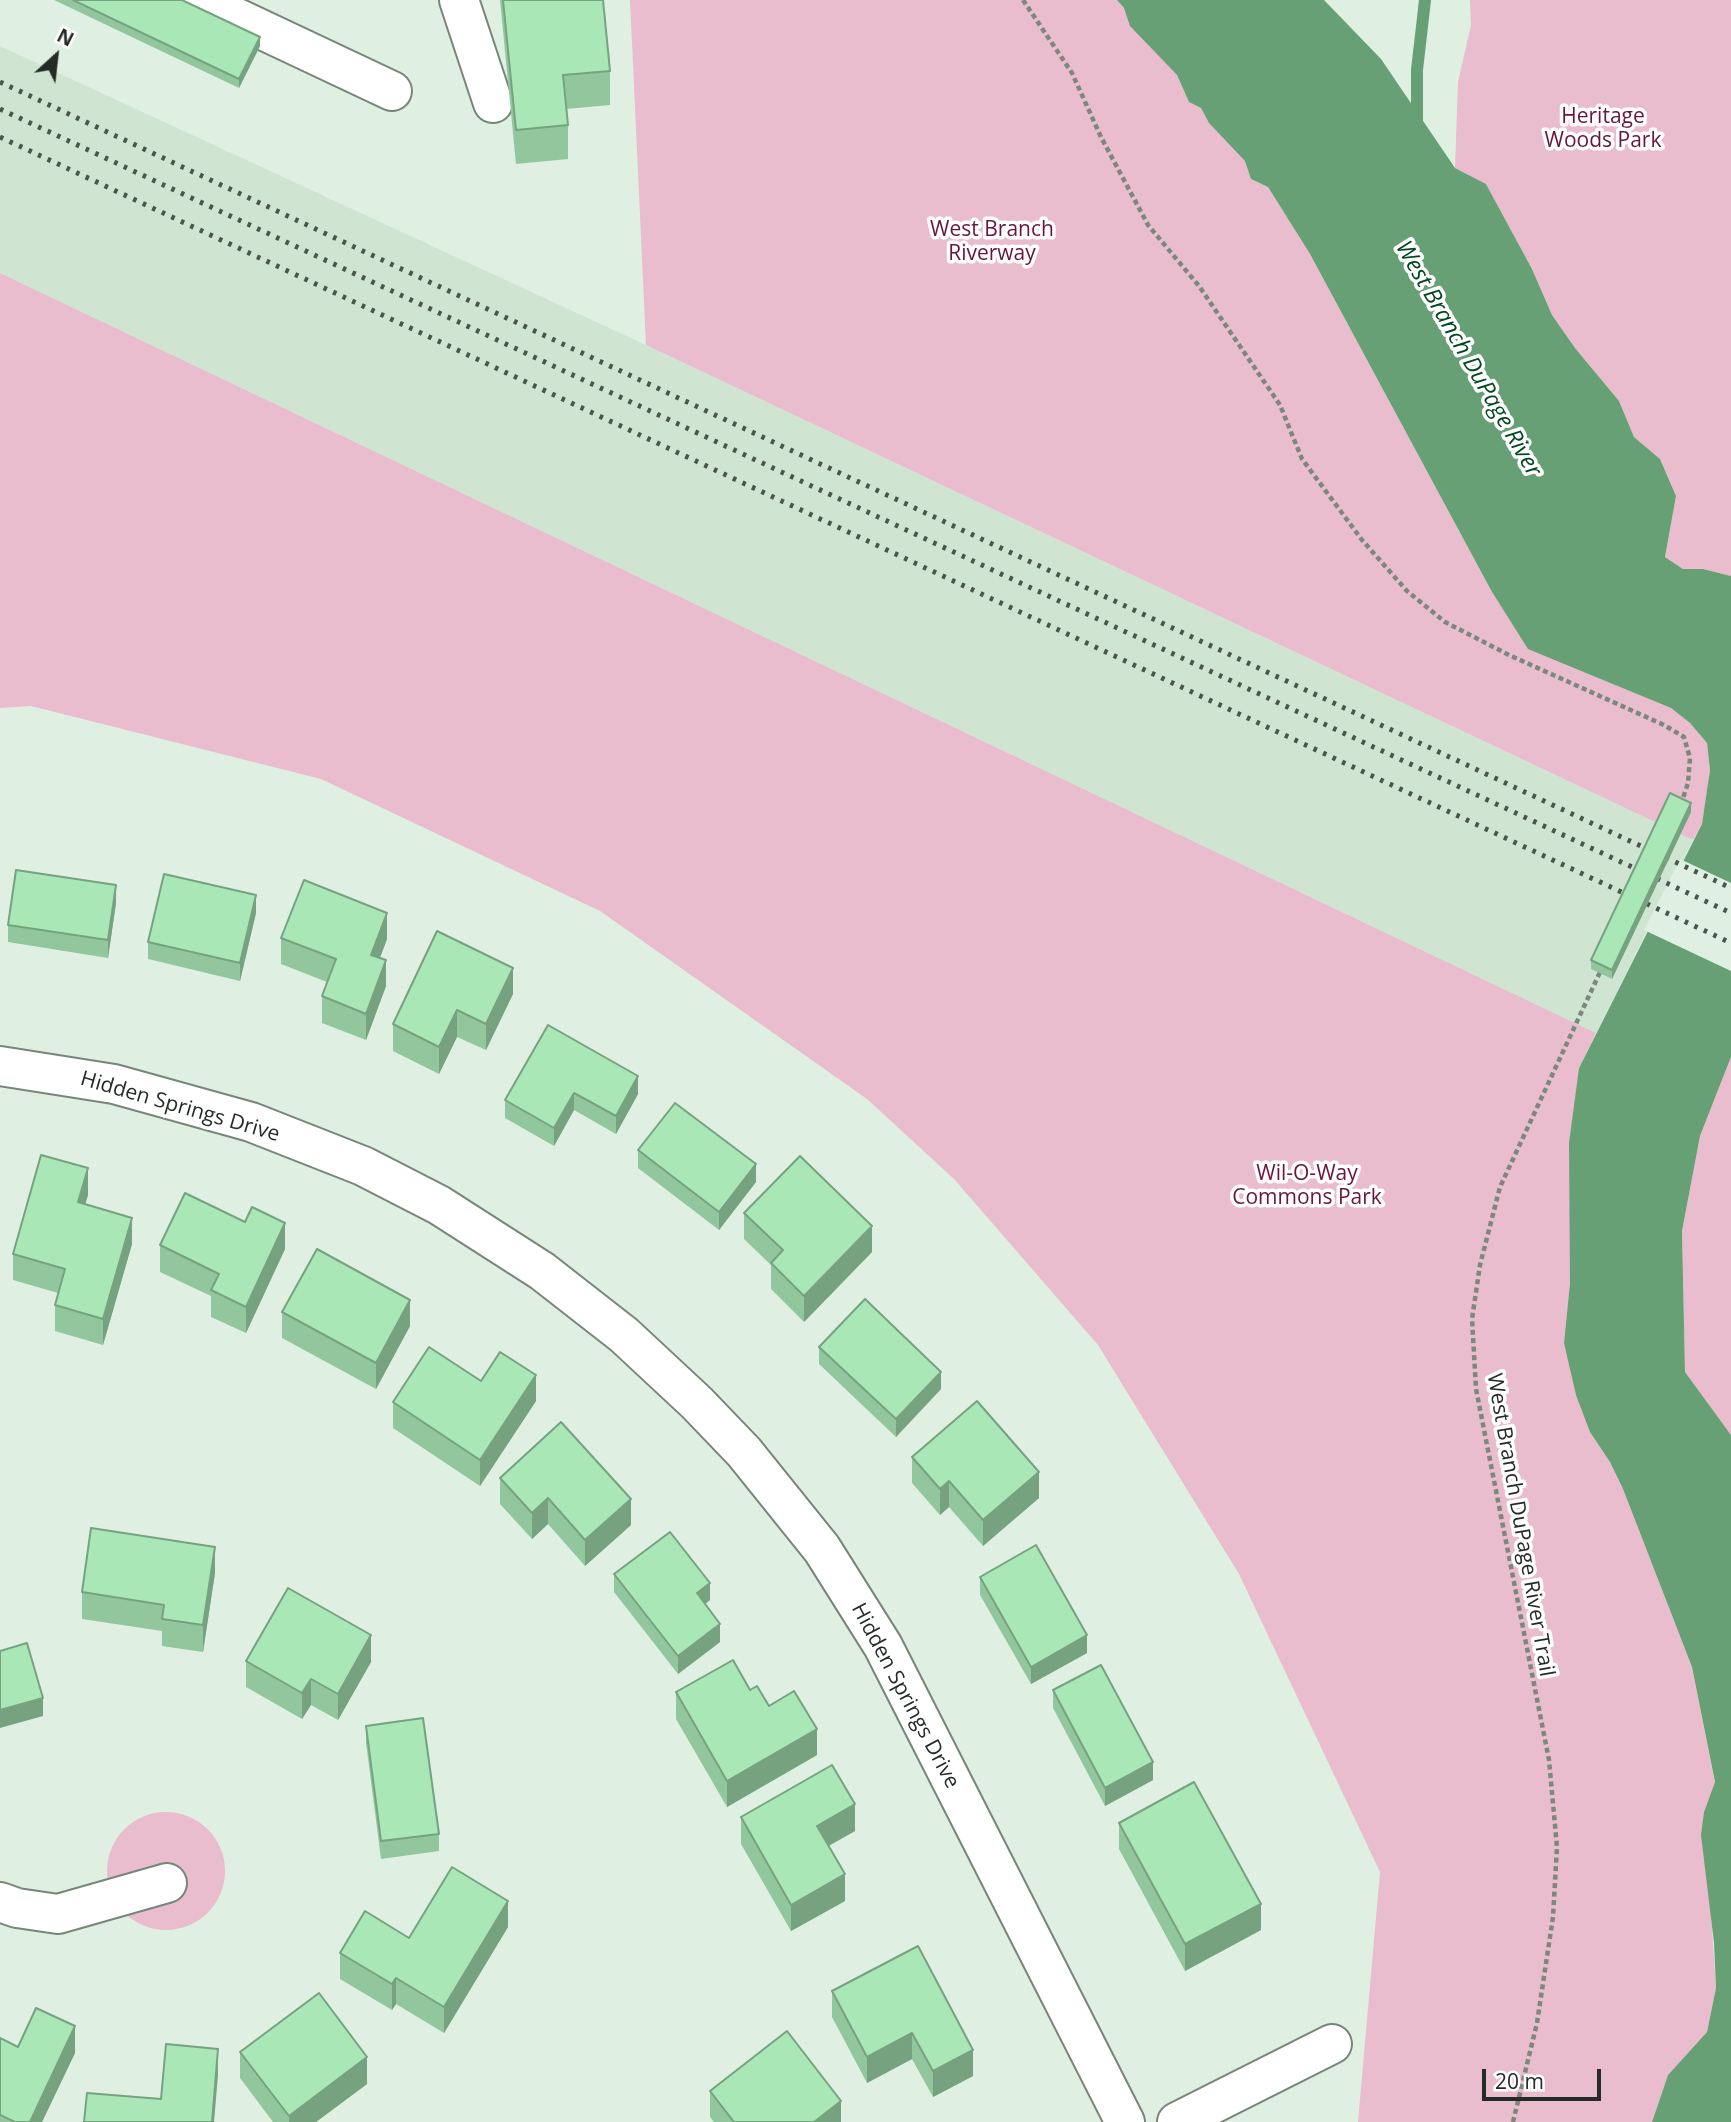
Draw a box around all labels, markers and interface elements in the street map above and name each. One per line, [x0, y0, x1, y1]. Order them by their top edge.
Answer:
north arrow [21, 21, 91, 91]
text: N [53, 22, 78, 52]
park label: Heritage Woods Park [1545, 104, 1661, 154]
park label: West Branch Riverway [930, 217, 1054, 267]
water label: West Branch DuPage River [1389, 236, 1547, 482]
street label: Hidden Springs Drive [78, 1066, 282, 1148]
park label: Wil-O-Way Commons Park [1232, 1161, 1382, 1211]
street label: West Branch DuPage River Trail [1481, 1372, 1559, 1678]
street label: Hidden Springs Drive [846, 1599, 964, 1793]
scale bar [1486, 2056, 1605, 2100]
text: 20 m [1495, 2067, 1544, 2095]

